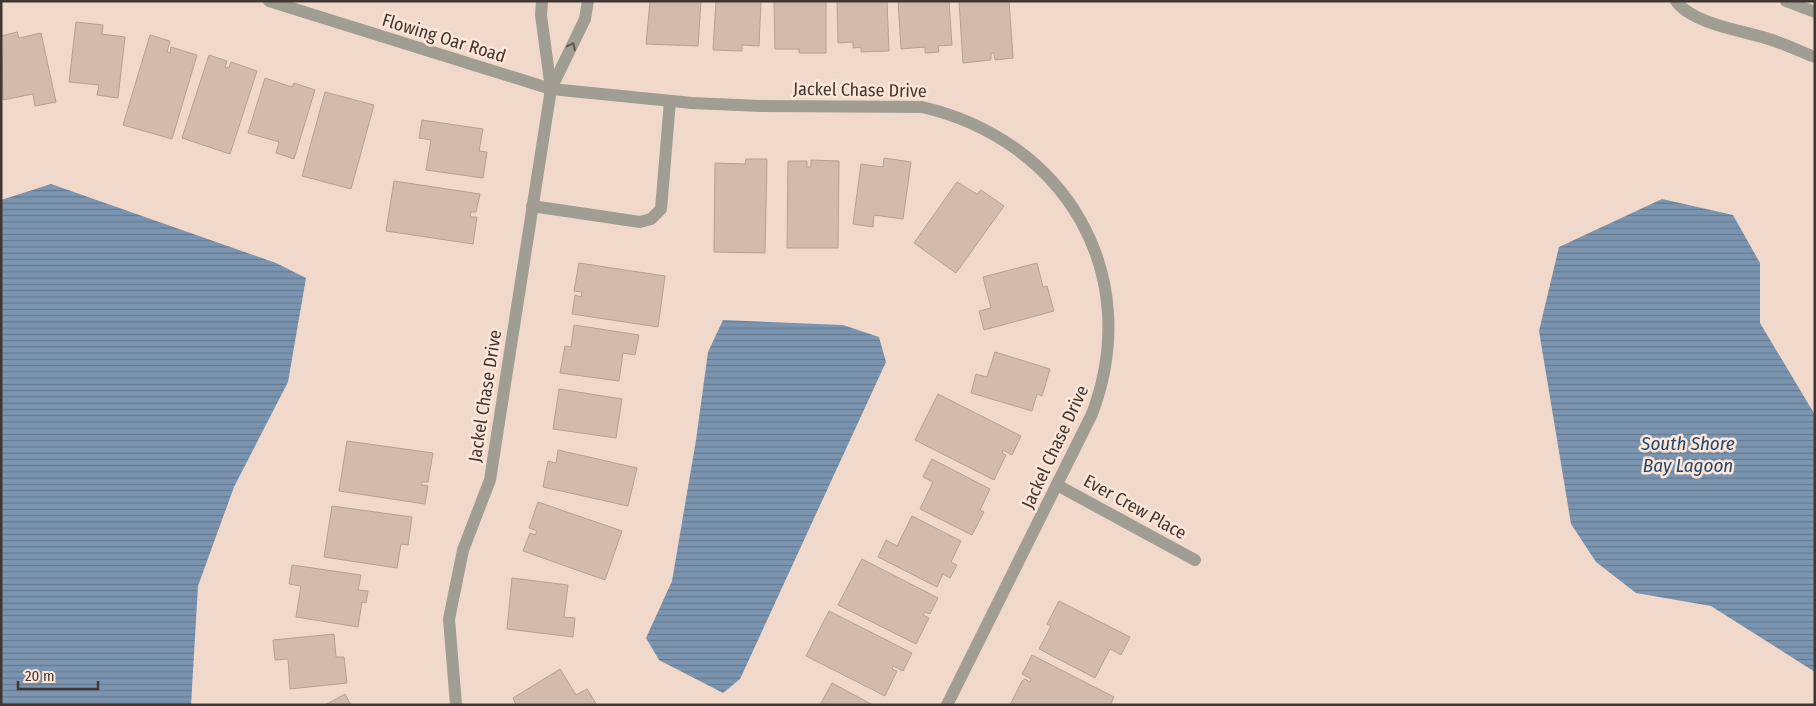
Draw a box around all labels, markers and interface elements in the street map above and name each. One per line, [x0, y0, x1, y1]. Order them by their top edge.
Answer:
street label: Flowing Oar Road [380, 9, 508, 67]
one-way arrow [566, 42, 576, 51]
street label: Jackel Chase Drive [793, 78, 927, 102]
street label: Jackel Chase Drive [464, 328, 506, 464]
street label: Jackel Chase Drive [1017, 382, 1093, 512]
water label: South Shore Bay Lagoon [1640, 432, 1735, 477]
street label: Ever Crew Place [1080, 470, 1190, 544]
scale bar [18, 658, 98, 690]
text: 20 m [25, 667, 55, 685]

